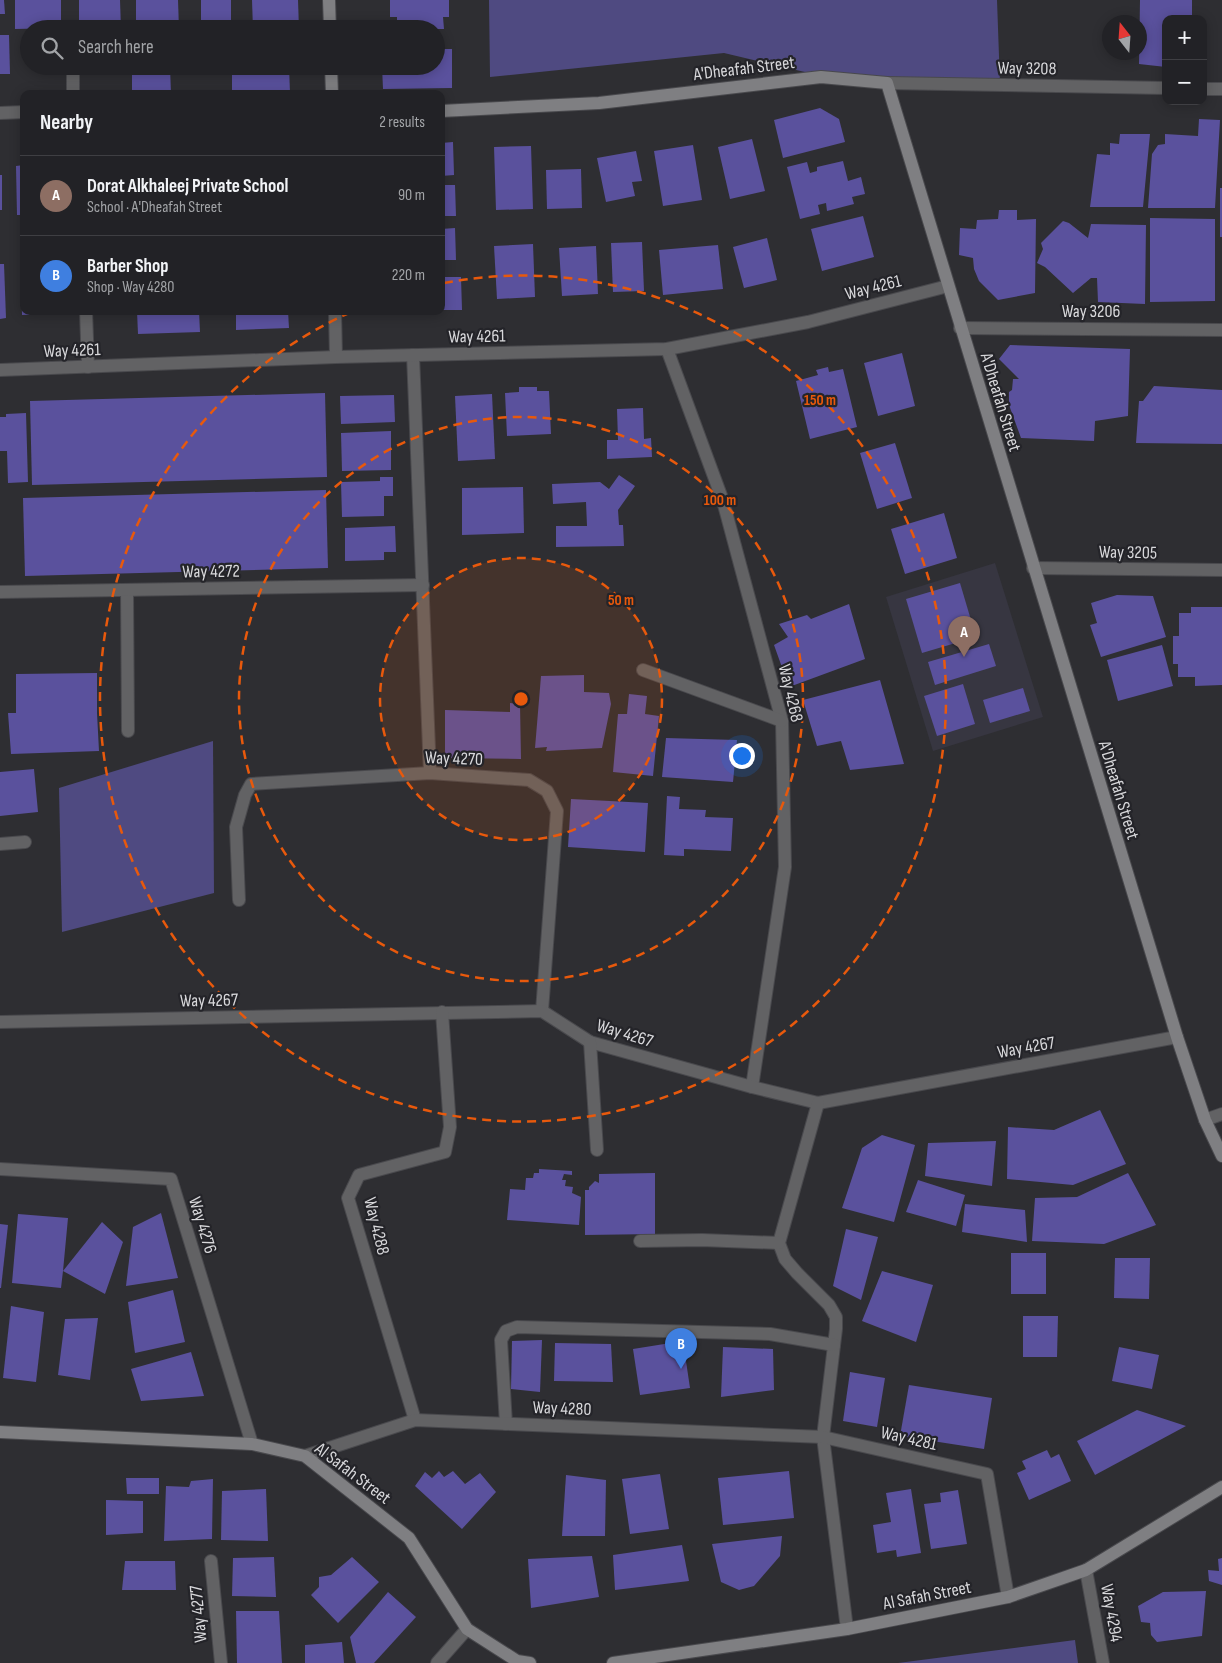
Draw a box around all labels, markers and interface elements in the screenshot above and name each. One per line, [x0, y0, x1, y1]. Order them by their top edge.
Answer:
north arrow [1102, 15, 1147, 60]
map controls [1162, 15, 1207, 105]
button: + [1162, 15, 1207, 60]
search box [20, 20, 445, 75]
icon: search [38, 34, 66, 62]
text: Search here [78, 36, 154, 59]
street label: A'Dheafah Street [691, 52, 796, 85]
street label: Way 3208 [997, 57, 1057, 80]
button: − [1162, 60, 1207, 105]
text: Nearby [40, 110, 93, 135]
text: 2 results [379, 113, 425, 132]
text: Dorat Alkhaleej Private School [87, 175, 288, 198]
text: A [52, 186, 60, 205]
text: 90 m [398, 186, 425, 205]
text: School · A'Dheafah Street [87, 198, 222, 217]
text: Barber Shop [87, 255, 168, 278]
text: B [52, 266, 60, 285]
text: 220 m [392, 266, 425, 285]
street label: Way 4261 [843, 270, 904, 305]
text: Shop · Way 4280 [87, 278, 175, 297]
street label: Way 3206 [1062, 301, 1120, 322]
street label: Way 4261 [448, 325, 506, 347]
street label: Way 4261 [43, 339, 102, 362]
street label: A'Dheafah Street [975, 349, 1026, 454]
text: 150 m [804, 391, 836, 410]
text: 100 m [704, 491, 736, 510]
street label: Way 3205 [1099, 541, 1157, 564]
street label: Way 4272 [182, 560, 240, 583]
text: 50 m [608, 591, 634, 610]
pin: A [948, 616, 980, 657]
street label: Way 4268 [774, 662, 807, 724]
centre of rings [512, 690, 530, 708]
street label: A'Dheafah Street [1093, 737, 1144, 842]
your location [729, 743, 755, 769]
street label: Way 4270 [425, 747, 483, 770]
street label: Way 4267 [180, 989, 239, 1012]
street label: Way 4267 [594, 1015, 656, 1052]
street label: Way 4267 [996, 1032, 1057, 1063]
street label: Way 4276 [184, 1194, 221, 1256]
street label: Way 4288 [359, 1195, 394, 1257]
pin: B [665, 1328, 697, 1369]
street label: Way 4280 [532, 1397, 592, 1420]
street label: Way 4281 [879, 1422, 940, 1455]
street label: Al Safah Street [310, 1438, 395, 1509]
street label: Al Safah Street [880, 1577, 973, 1615]
street label: Way 4294 [1096, 1583, 1127, 1644]
street label: Way 4277 [185, 1584, 211, 1643]

